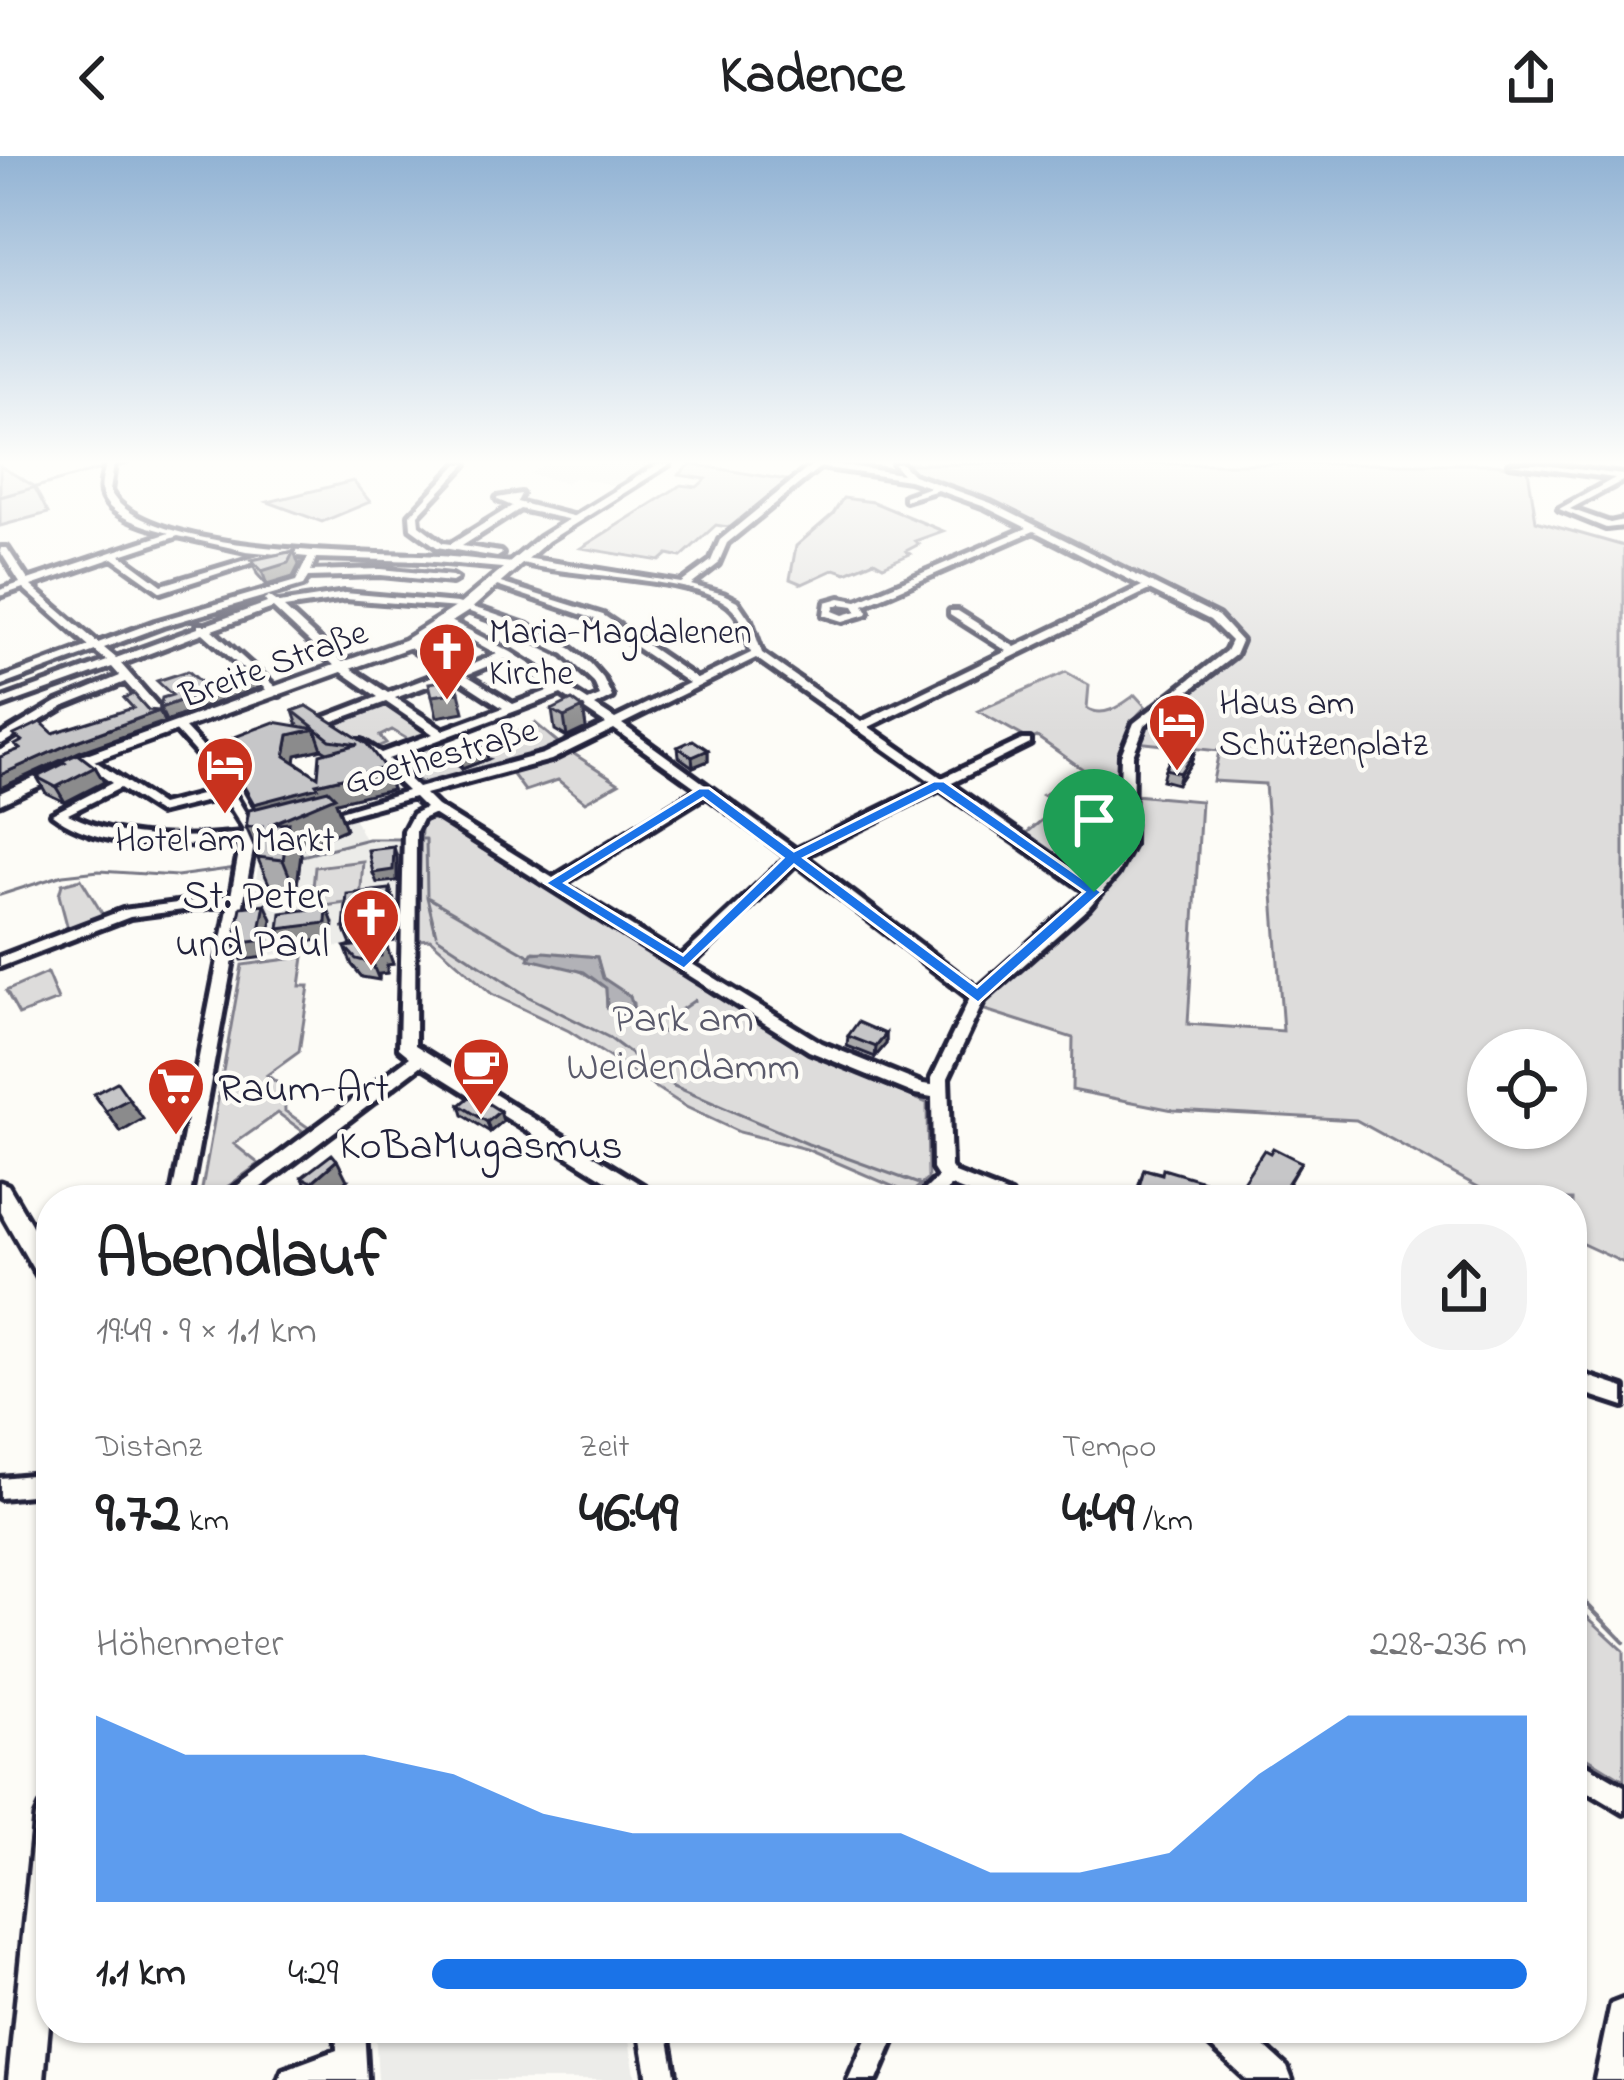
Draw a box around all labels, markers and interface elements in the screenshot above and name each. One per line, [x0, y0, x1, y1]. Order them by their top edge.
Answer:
text: Kadence [720, 39, 904, 117]
icon: back [60, 45, 126, 111]
icon: share [1498, 45, 1564, 111]
street label: Breite Straße [172, 608, 377, 725]
place label: Maria-Magdalenen Kirche [489, 608, 752, 702]
church icon: Maria-Magdalenen Kirche [416, 620, 478, 702]
place label: Haus am Schützenplatz [1219, 679, 1429, 773]
hotel icon: Haus am Schützenplatz [1146, 691, 1208, 773]
street label: Goethestraße [338, 705, 545, 811]
hotel icon: Hotel am Markt [194, 734, 256, 816]
pin [1043, 769, 1145, 892]
icon: arrive [1061, 787, 1127, 853]
place label: Hotel am Markt [115, 816, 335, 869]
place label: St. Peter und Paul [175, 867, 330, 976]
church icon: St. Peter und Paul [340, 886, 402, 968]
park label: Park am Weidendamm [566, 990, 800, 1099]
map controls [1467, 1029, 1587, 1149]
button: locate [1467, 1029, 1587, 1149]
cafe icon: KoBaMugasmus [450, 1035, 512, 1117]
supermarket icon: Raum-Art [145, 1055, 207, 1137]
place label: Raum-Art [218, 1060, 389, 1121]
place label: KoBaMugasmus [339, 1117, 623, 1178]
text: Abendlauf [96, 1211, 386, 1307]
button: share [1401, 1224, 1527, 1350]
text: 19:49 · 9 × 1.1 km [96, 1304, 317, 1361]
text: Distanz [96, 1424, 202, 1472]
text: Zeit [579, 1424, 630, 1472]
text: Tempo [1062, 1424, 1156, 1472]
text: 9.72 [96, 1472, 181, 1559]
text: 46:49 [579, 1472, 678, 1559]
text: 4:49 [1062, 1472, 1135, 1559]
text: km [181, 1498, 229, 1546]
text: /km [1135, 1498, 1193, 1546]
text: Höhenmeter [96, 1617, 283, 1674]
text: 228–236 m [1370, 1617, 1527, 1674]
text: 1.1 km [96, 1946, 186, 2003]
text: 4:29 [288, 1946, 339, 2003]

